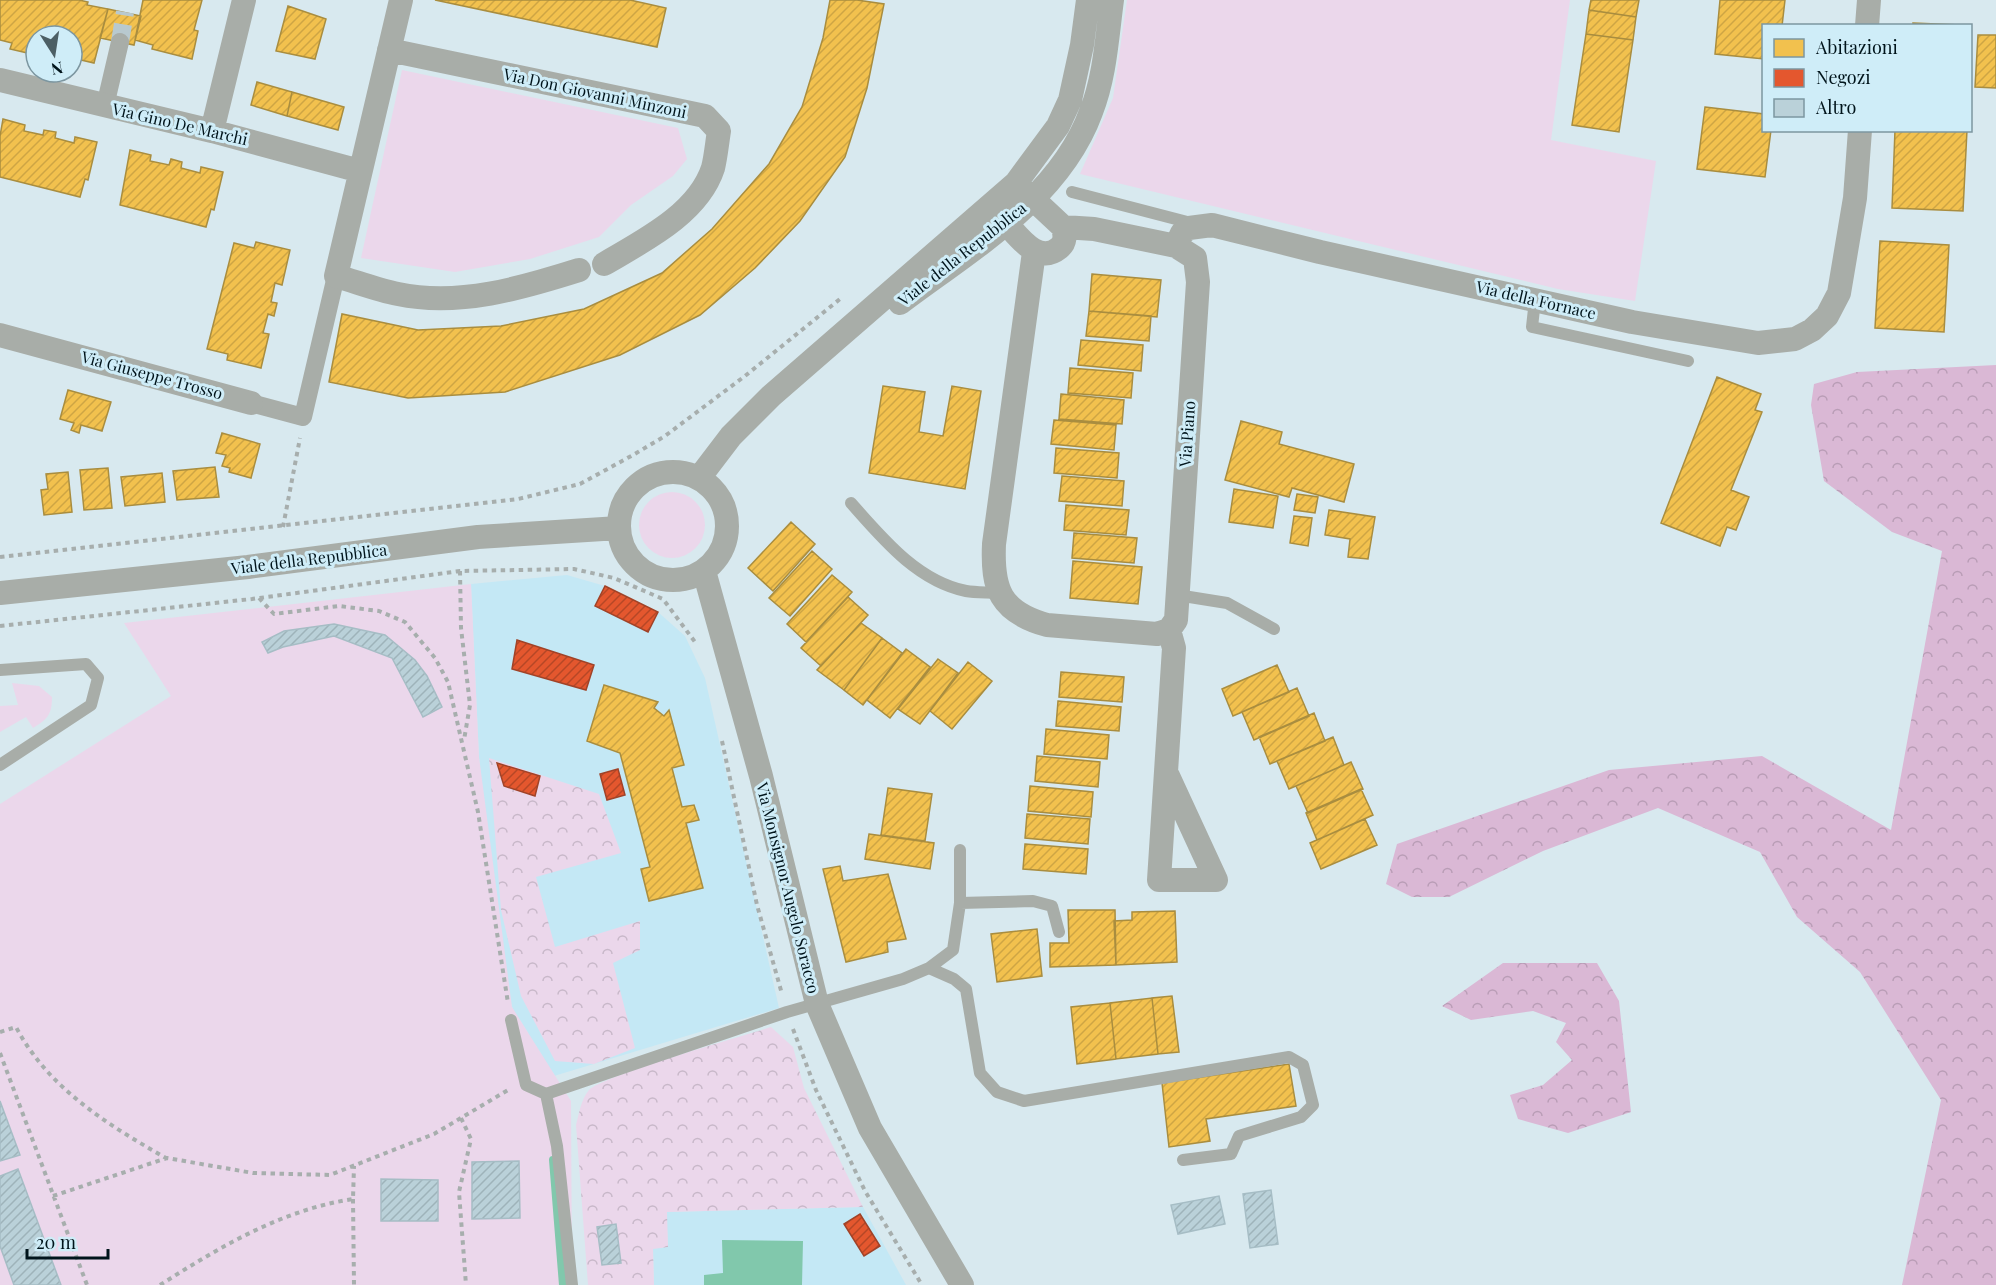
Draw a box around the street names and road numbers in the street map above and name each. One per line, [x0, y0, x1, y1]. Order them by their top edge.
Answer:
street label: Via Don Giovanni Minzoni [501, 63, 689, 122]
street label: Via Gino De Marchi [109, 97, 250, 149]
street label: Viale della Repubblica [893, 197, 1030, 311]
street label: Via della Fornace [1473, 275, 1598, 324]
street label: Via Giuseppe Trosso [78, 345, 225, 404]
street label: Via Piano [1174, 400, 1199, 469]
street label: Viale della Repubblica [229, 539, 388, 579]
street label: Via Monsignor Angelo Soracco [752, 779, 825, 996]

